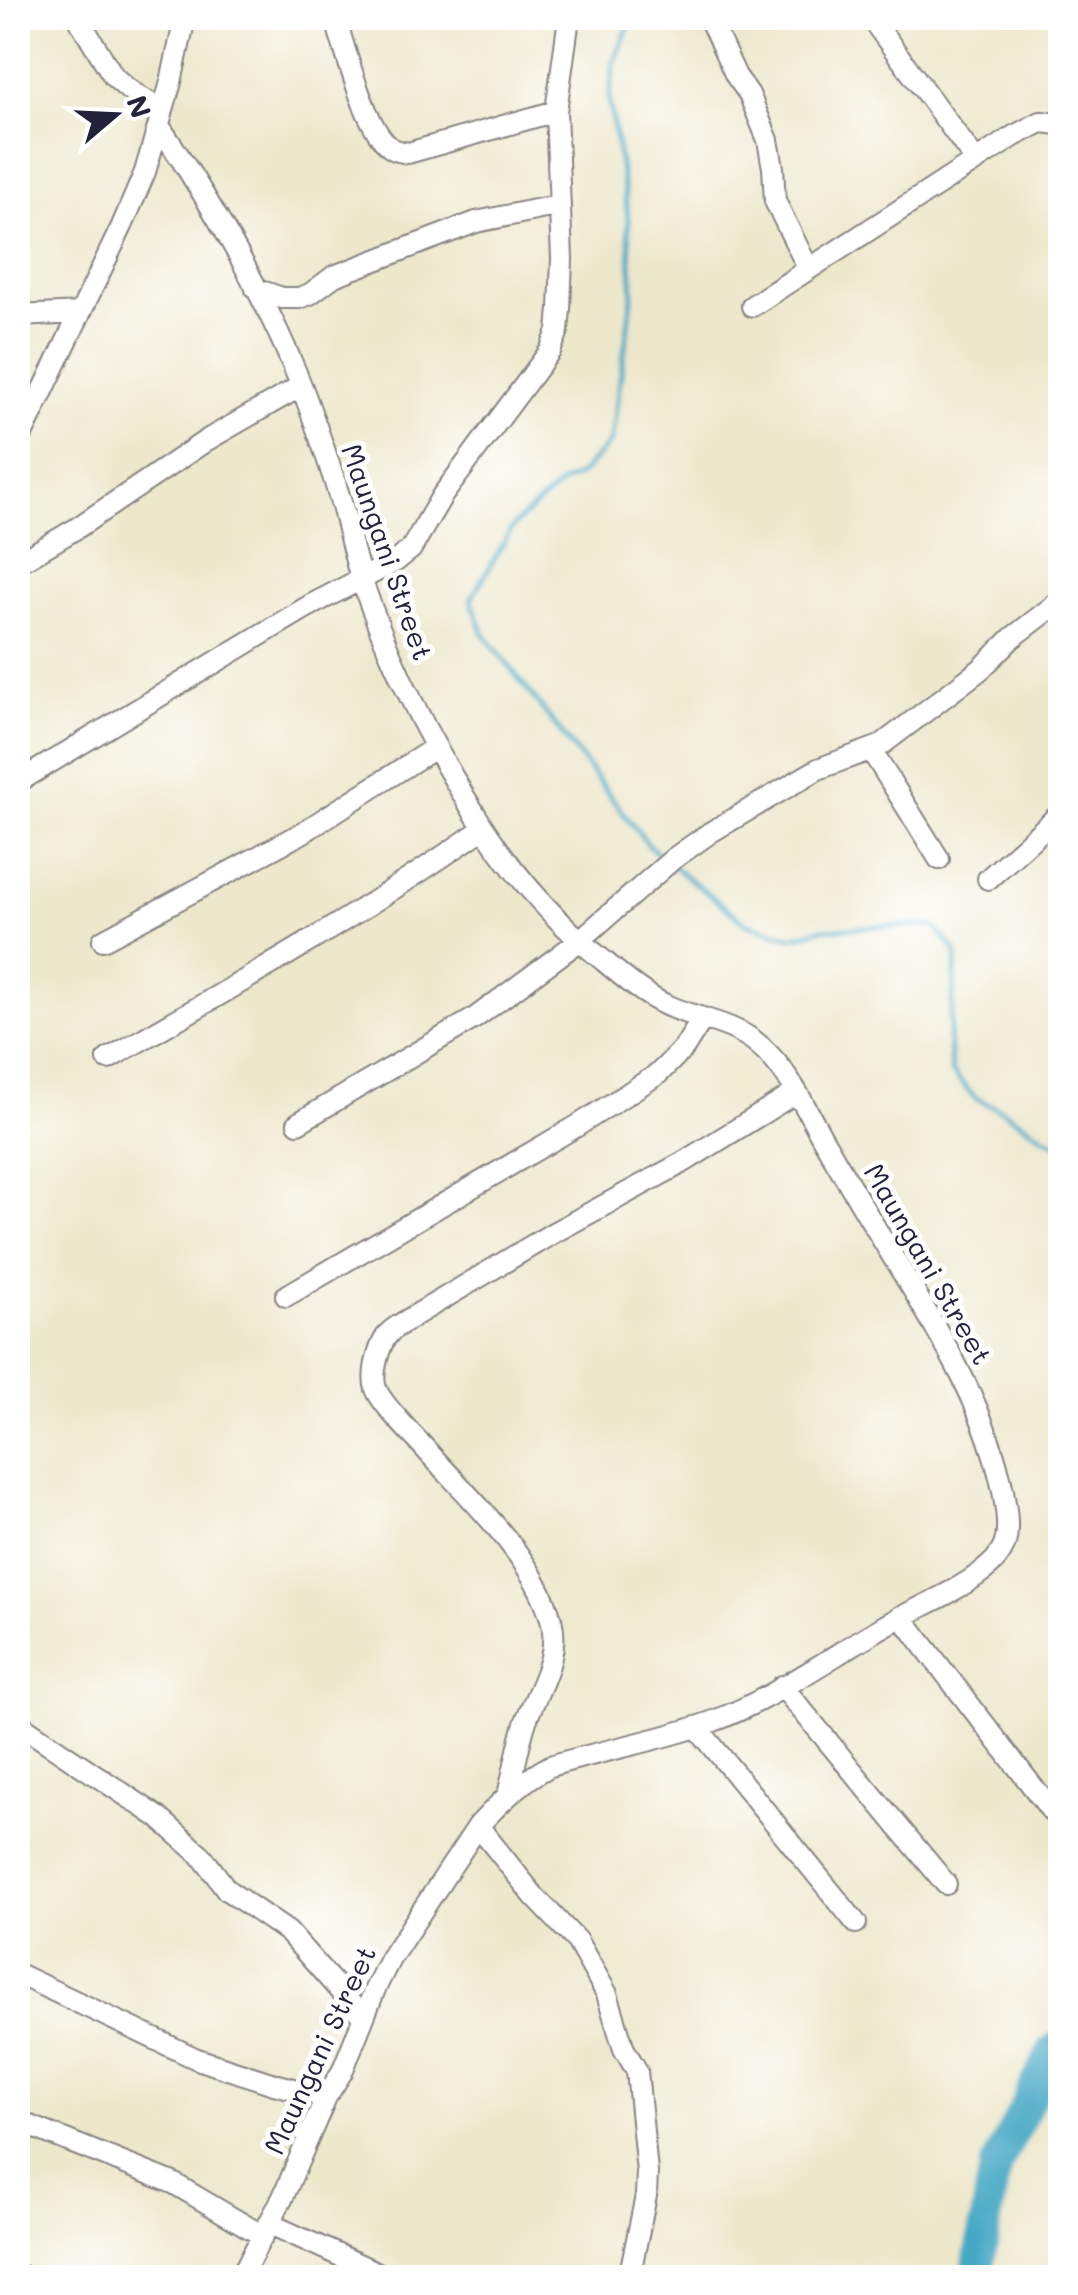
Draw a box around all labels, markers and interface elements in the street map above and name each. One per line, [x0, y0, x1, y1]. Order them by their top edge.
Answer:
north arrow [65, 65, 165, 165]
text: N [119, 91, 160, 122]
street label: Maungani Street [334, 439, 442, 665]
street label: Maungani Street [857, 1156, 1001, 1371]
street label: Maungani Street [255, 1939, 383, 2160]

